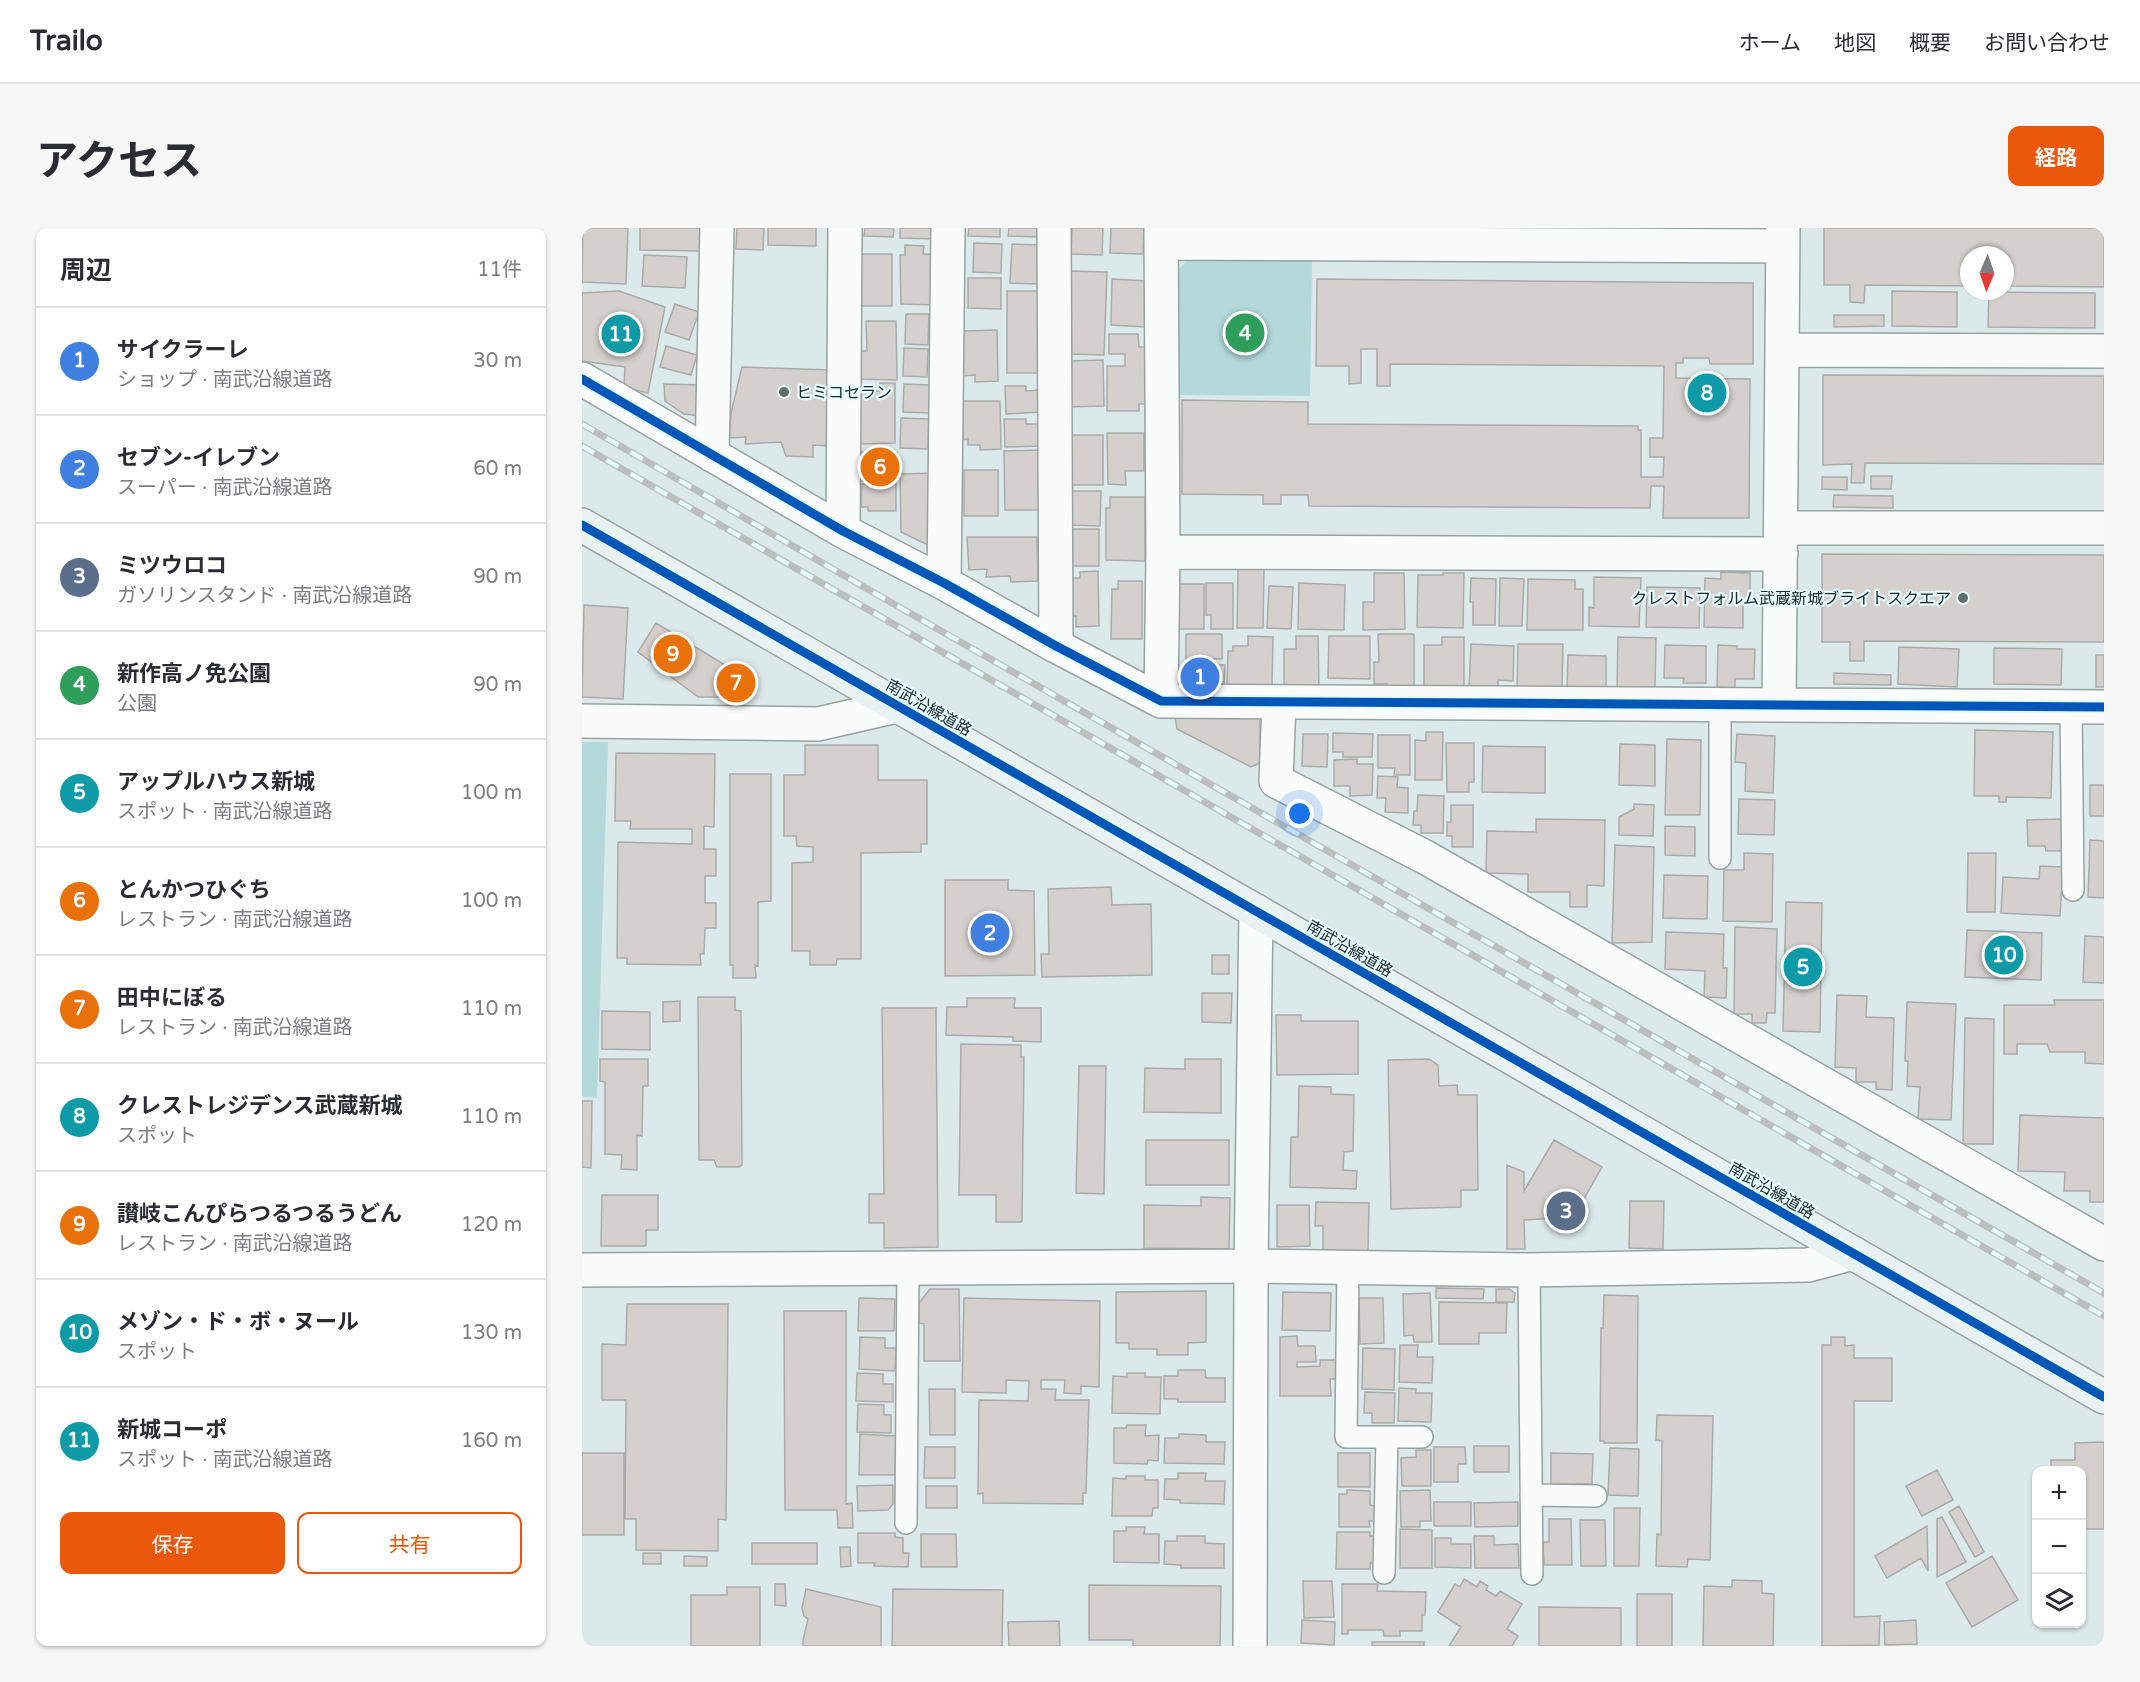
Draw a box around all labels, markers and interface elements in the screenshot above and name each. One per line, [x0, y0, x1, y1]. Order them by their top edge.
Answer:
text: Trailo [30, 24, 103, 58]
text: ホーム [1739, 31, 1801, 56]
text: 地図 [1834, 31, 1876, 56]
text: 概要 [1909, 31, 1951, 56]
text: お問い合わせ [1984, 31, 2110, 56]
button: 経路 [2008, 126, 2104, 186]
text: アクセス [36, 136, 202, 187]
north arrow [1960, 246, 2014, 300]
text: 周辺 [60, 255, 112, 286]
text: 11件 [477, 258, 522, 282]
pin: 4 [1226, 310, 1264, 356]
pin: 11 [602, 312, 640, 356]
text: サイクラーレ [117, 337, 249, 363]
text: 1 [73, 349, 86, 373]
text: 30 m [473, 349, 522, 373]
text: ショップ · 南武沿線道路 [117, 368, 333, 392]
pin: 8 [1688, 370, 1726, 416]
place label: ヒミコセラン [796, 383, 892, 403]
marker: ヒミコセラン [777, 385, 791, 399]
pin: 6 [860, 444, 900, 490]
text: セブン-イレブン [117, 445, 280, 471]
text: 2 [73, 457, 86, 481]
text: 60 m [473, 457, 522, 481]
text: スーパー · 南武沿線道路 [117, 476, 332, 500]
text: ミツウロコ [117, 553, 227, 579]
text: 3 [73, 565, 86, 589]
text: 90 m [473, 565, 522, 589]
text: ガソリンスタンド · 南武沿線道路 [117, 584, 412, 608]
place label: クレストフォルム武蔵新城ブライトスクエア [1631, 589, 1951, 609]
marker: クレストフォルム武蔵新城ブライトスクエア [1956, 591, 1970, 605]
pin: 9 [654, 632, 692, 676]
pin: 1 [1180, 654, 1220, 700]
pin: 7 [716, 660, 756, 706]
text: 新作高ノ免公園 [117, 661, 271, 687]
text: 4 [73, 673, 86, 697]
text: 90 m [473, 673, 522, 697]
street label: 南武沿線道路 [882, 675, 975, 741]
text: 公園 [117, 692, 157, 716]
text: アップルハウス新城 [117, 769, 315, 795]
text: 5 [73, 781, 86, 805]
text: 100 m [461, 781, 522, 805]
your location [1285, 799, 1314, 828]
text: スポット · 南武沿線道路 [117, 800, 333, 824]
text: とんかつひぐち [117, 877, 271, 903]
text: 6 [73, 889, 86, 913]
text: 100 m [461, 889, 522, 913]
text: レストラン · 南武沿線道路 [117, 908, 353, 932]
pin: 2 [970, 910, 1010, 956]
street label: 南武沿線道路 [1303, 916, 1396, 982]
pin: 10 [1984, 932, 2024, 978]
pin: 5 [1784, 944, 1822, 990]
text: 田中にぼる [117, 985, 227, 1011]
text: 7 [73, 997, 86, 1021]
text: 110 m [461, 997, 522, 1021]
text: レストラン · 南武沿線道路 [117, 1016, 353, 1040]
text: クレストレジデンス武蔵新城 [117, 1093, 403, 1119]
text: 8 [73, 1105, 86, 1129]
text: 110 m [461, 1105, 522, 1129]
text: スポット [117, 1124, 197, 1148]
street label: 南武沿線道路 [1725, 1158, 1818, 1224]
pin: 3 [1546, 1188, 1586, 1234]
text: 讃岐こんぴらつるつるうどん [117, 1201, 402, 1227]
text: 9 [73, 1213, 86, 1237]
text: 120 m [461, 1213, 522, 1237]
text: レストラン · 南武沿線道路 [117, 1232, 353, 1256]
text: メゾン・ド・ボ・ヌール [117, 1309, 359, 1335]
text: 10 [67, 1321, 92, 1345]
text: 130 m [461, 1321, 522, 1345]
text: スポット [117, 1340, 197, 1364]
text: 新城コーポ [117, 1417, 227, 1443]
text: 11 [67, 1429, 92, 1453]
text: 160 m [461, 1429, 522, 1453]
text: スポット · 南武沿線道路 [117, 1448, 333, 1472]
map controls [2032, 1466, 2086, 1628]
button: + [2032, 1466, 2086, 1520]
button: 保存 [60, 1512, 285, 1574]
button: 共有 [297, 1512, 522, 1574]
button: − [2032, 1520, 2086, 1574]
button: layers [2032, 1574, 2086, 1628]

